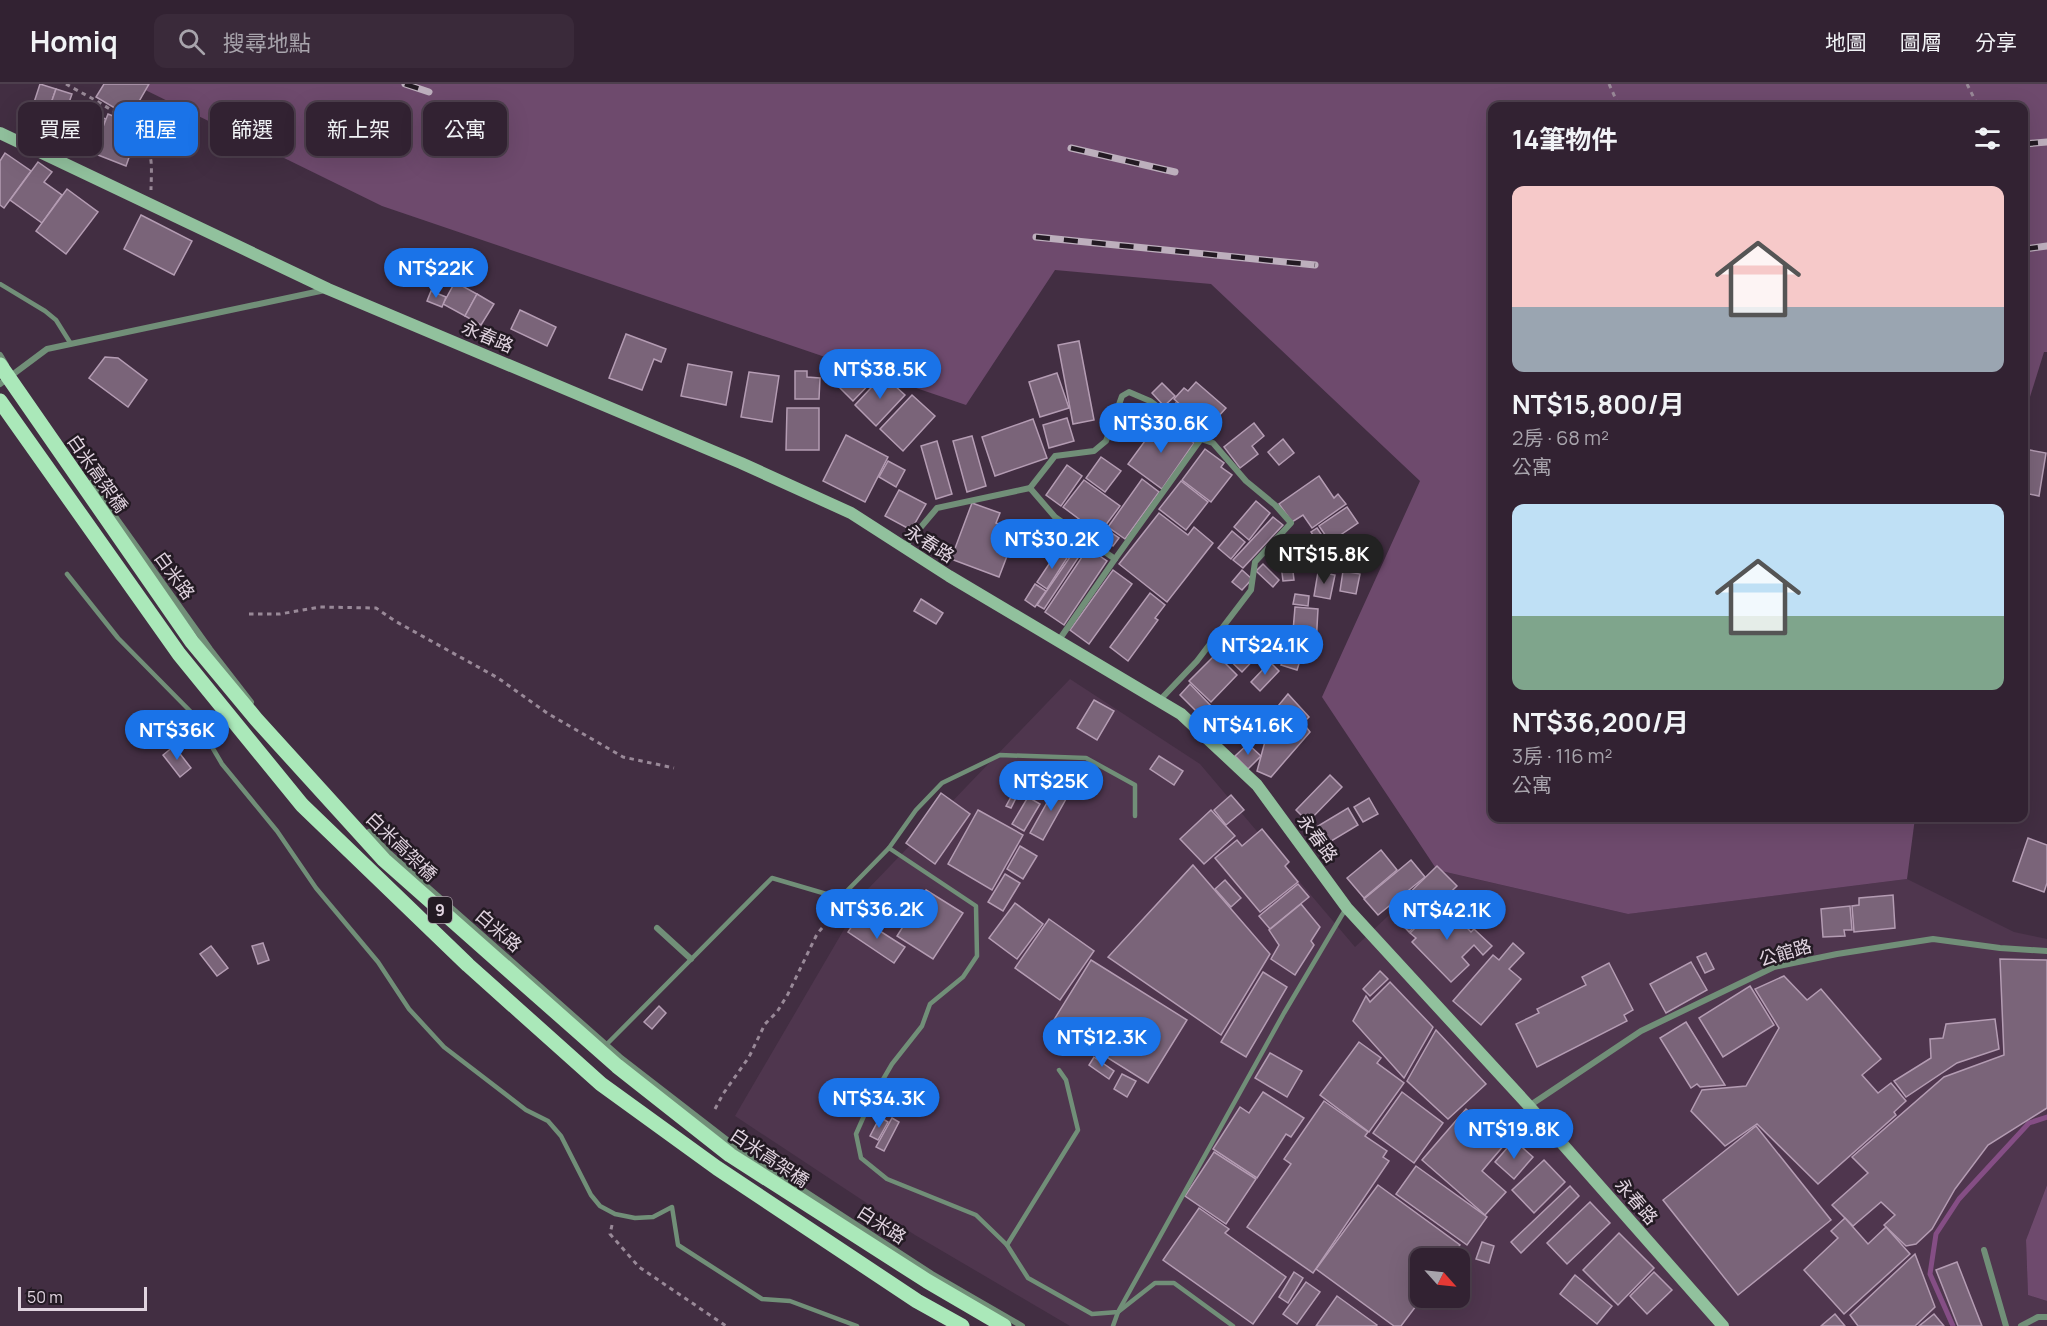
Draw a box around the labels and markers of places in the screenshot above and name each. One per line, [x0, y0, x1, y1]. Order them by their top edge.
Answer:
pin: NT$22K [387, 248, 485, 299]
pin: NT$38.5K [818, 349, 942, 400]
pin: NT$30.6K [1099, 403, 1223, 454]
pin: NT$30.2K [990, 519, 1114, 570]
pin: NT$15.8K [1262, 534, 1386, 585]
pin: NT$24.1K [1203, 625, 1327, 676]
pin: NT$41.6K [1186, 705, 1310, 756]
pin: NT$36K [128, 710, 226, 761]
pin: NT$25K [1002, 761, 1100, 812]
pin: NT$36.2K [815, 889, 939, 940]
pin: NT$42.1K [1385, 890, 1509, 941]
pin: NT$12.3K [1040, 1017, 1164, 1068]
pin: NT$34.3K [817, 1078, 941, 1129]
pin: NT$19.8K [1452, 1109, 1576, 1160]

